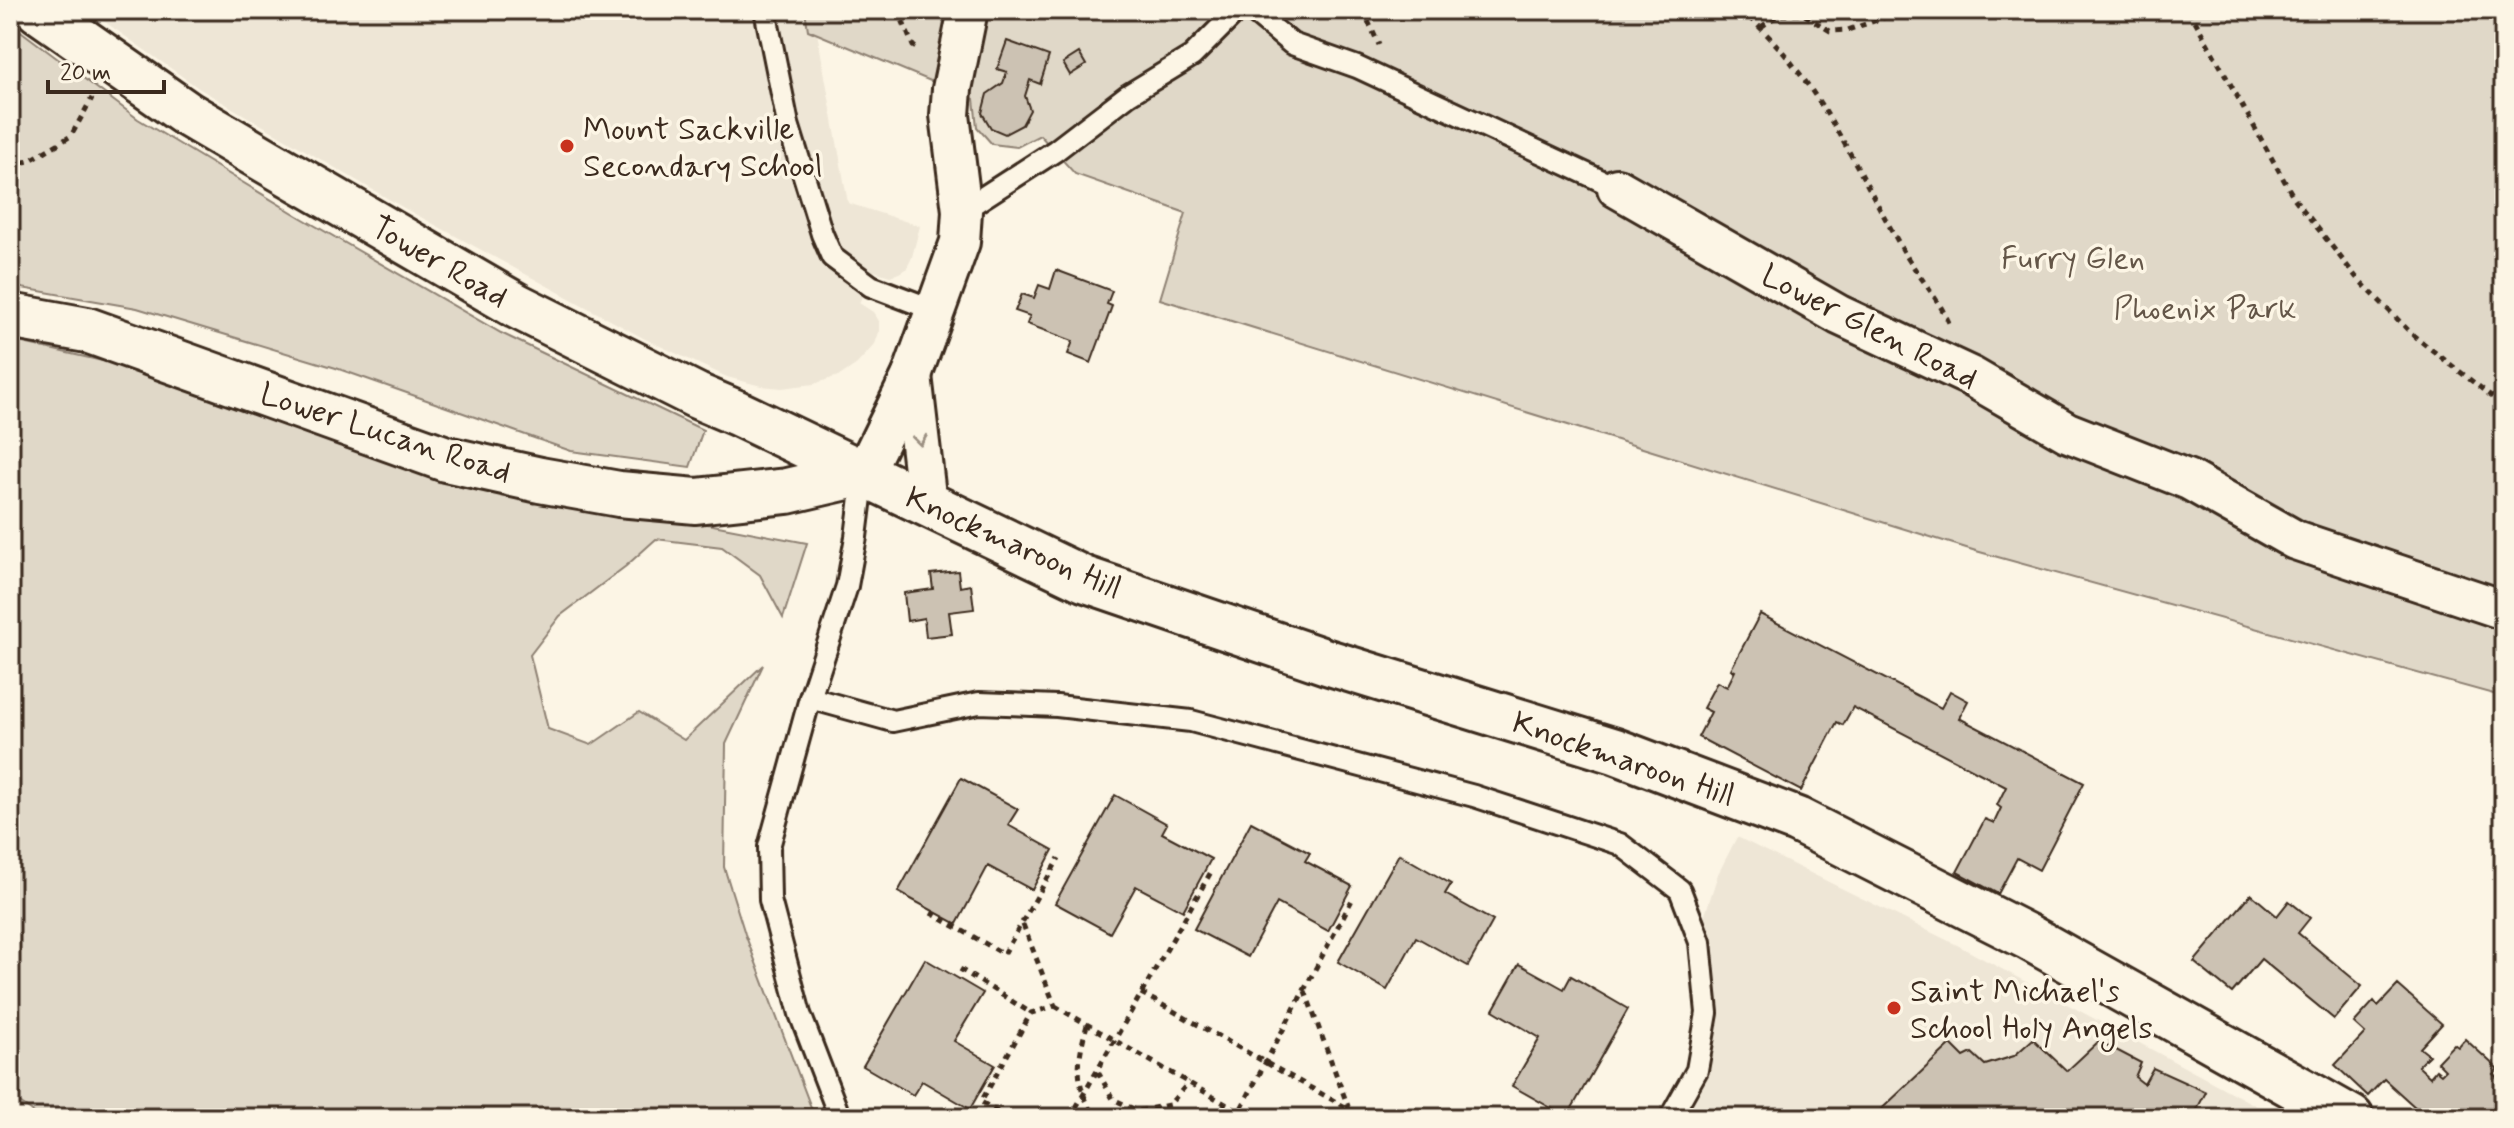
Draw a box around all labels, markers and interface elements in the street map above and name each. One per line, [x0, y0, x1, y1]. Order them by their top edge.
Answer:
scale bar [48, 44, 164, 94]
text: 20 m [60, 58, 111, 89]
place label: Mount Sackville Secondary School [583, 109, 823, 188]
marker: Mount Sackville Secondary School [558, 137, 576, 155]
street label: Tower Road [363, 207, 515, 319]
park label: Furry Glen [2001, 238, 2145, 280]
street label: Lower Glen Road [1754, 255, 1984, 400]
park label: Phoenix Park [2113, 288, 2297, 330]
street label: Lower Lucan Road [255, 374, 516, 494]
one-way arrow [911, 433, 928, 447]
street label: Knockmaroon Hill [899, 477, 1128, 610]
street label: Knockmaroon Hill [1507, 702, 1740, 818]
place label: Saint Michael's School Holy Angels [1910, 971, 2153, 1052]
marker: Saint Michael's School Holy Angels [1885, 999, 1903, 1017]

